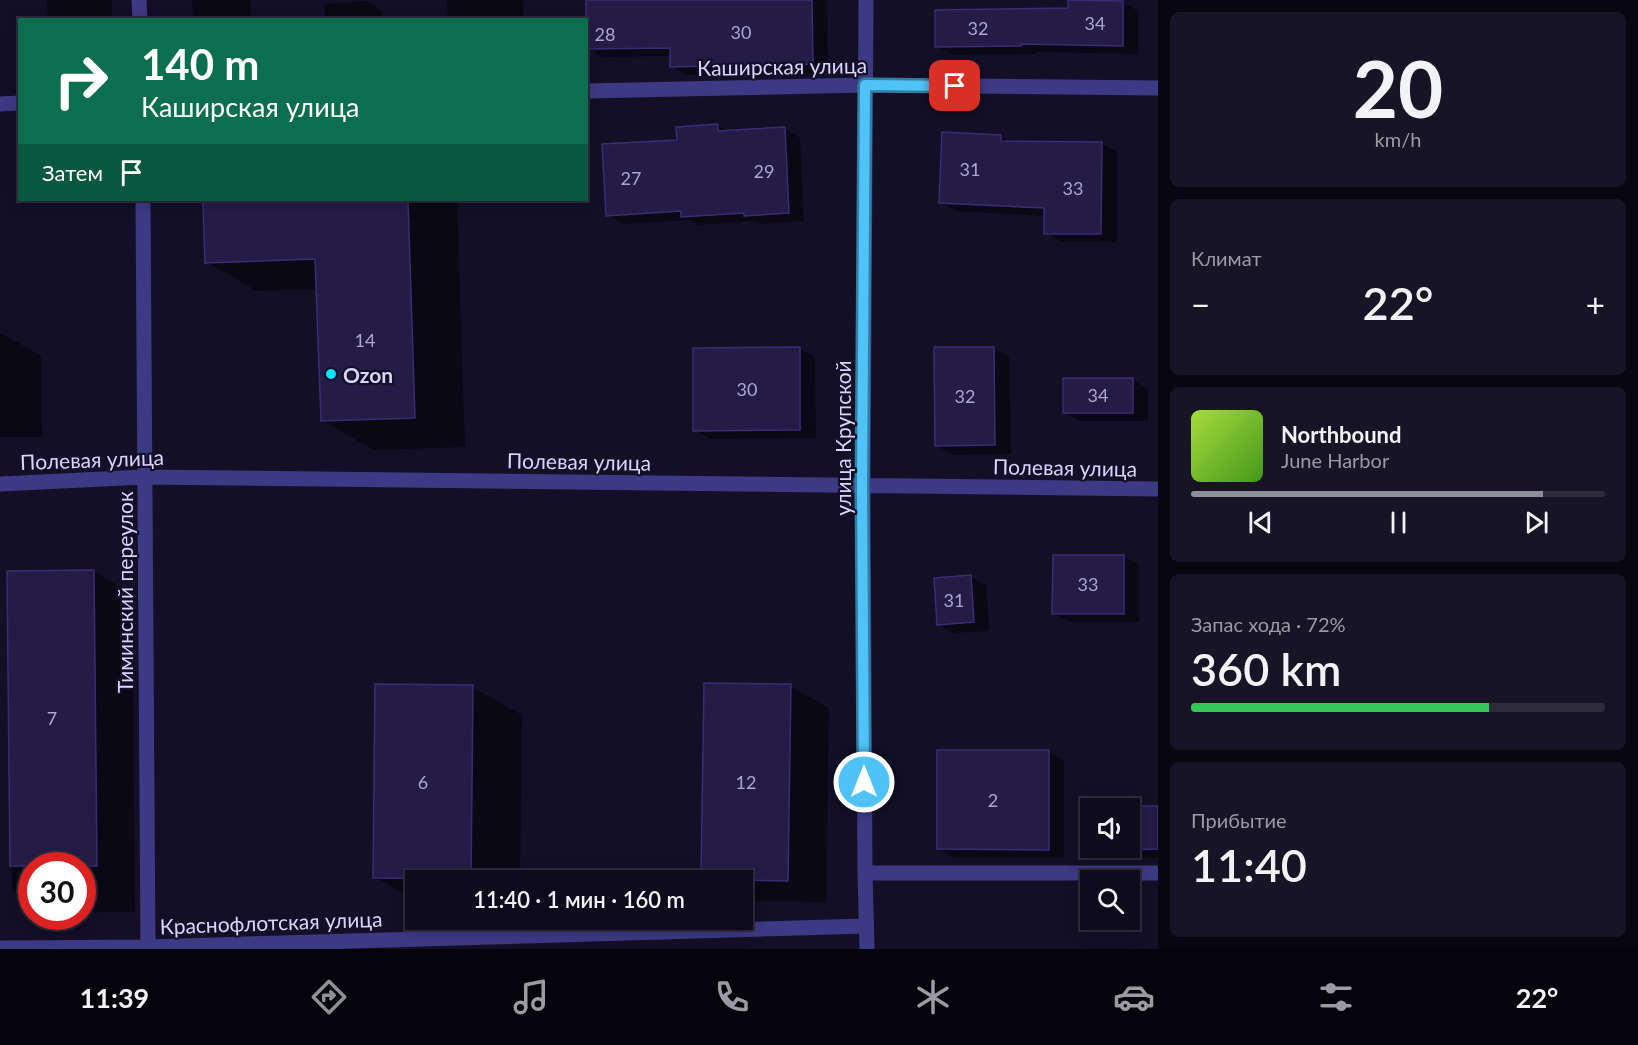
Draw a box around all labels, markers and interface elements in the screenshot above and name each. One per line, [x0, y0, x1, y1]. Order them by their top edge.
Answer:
house number: 34 [1085, 12, 1105, 34]
house number: 32 [968, 17, 988, 39]
house number: 30 [731, 21, 751, 43]
house number: 28 [595, 23, 615, 45]
text: 140 m [141, 39, 259, 89]
text: 20 [1353, 41, 1443, 135]
icon: right [42, 42, 120, 120]
street label: Каширская улица [697, 52, 867, 80]
pin [929, 60, 980, 111]
icon: arrive [938, 69, 971, 102]
text: Каширская улица [141, 90, 359, 123]
text: km/h [1375, 127, 1421, 151]
icon: arrive [115, 156, 148, 189]
house number: 31 [960, 158, 980, 180]
text: Затем [42, 159, 103, 186]
house number: 29 [754, 160, 774, 182]
house number: 27 [621, 167, 641, 189]
house number: 33 [1063, 177, 1083, 199]
text: Климат [1191, 246, 1262, 270]
text: 22° [1363, 276, 1433, 330]
text: − [1191, 284, 1210, 324]
text: + [1586, 284, 1605, 324]
house number: 14 [355, 329, 375, 351]
street label: улица Крупской [830, 360, 855, 516]
place label: Ozon [343, 362, 393, 387]
marker: Ozon [324, 367, 338, 381]
house number: 30 [737, 378, 757, 400]
house number: 34 [1088, 384, 1108, 406]
house number: 32 [955, 385, 975, 407]
text: Northbound [1281, 421, 1401, 448]
street label: Полевая улица [20, 444, 164, 474]
street label: Полевая улица [507, 447, 651, 475]
text: June Harbor [1281, 448, 1389, 472]
street label: Полевая улица [993, 453, 1137, 481]
street label: Тиминский переулок [112, 491, 137, 693]
icon: previous [1244, 506, 1277, 539]
icon: pause [1382, 506, 1415, 539]
icon: next [1520, 506, 1553, 539]
house number: 33 [1078, 573, 1098, 595]
house number: 31 [944, 589, 964, 611]
text: Запас хода · 72% [1191, 612, 1346, 636]
text: 360 km [1191, 642, 1341, 696]
house number: 7 [47, 707, 57, 729]
position arrow [832, 750, 896, 814]
house number: 6 [418, 771, 428, 793]
house number: 12 [736, 771, 756, 793]
house number: 2 [988, 789, 998, 811]
map controls [1080, 798, 1140, 930]
button: sound [1080, 798, 1140, 858]
text: Прибытие [1191, 808, 1287, 832]
text: 11:40 [1191, 838, 1307, 892]
speed limit sign: 30 [18, 852, 96, 930]
button: search [1080, 870, 1140, 930]
text: 11:40 · 1 мин · 160 m [473, 886, 685, 913]
street label: Краснофлотская улица [159, 906, 383, 938]
icon: directions [308, 976, 350, 1018]
icon: music [510, 976, 552, 1018]
icon: phone [711, 976, 753, 1018]
icon: climate [912, 976, 954, 1018]
icon: car [1113, 976, 1155, 1018]
icon: filters [1315, 976, 1357, 1018]
text: 11:39 [80, 981, 149, 1014]
text: 22° [1516, 981, 1558, 1014]

